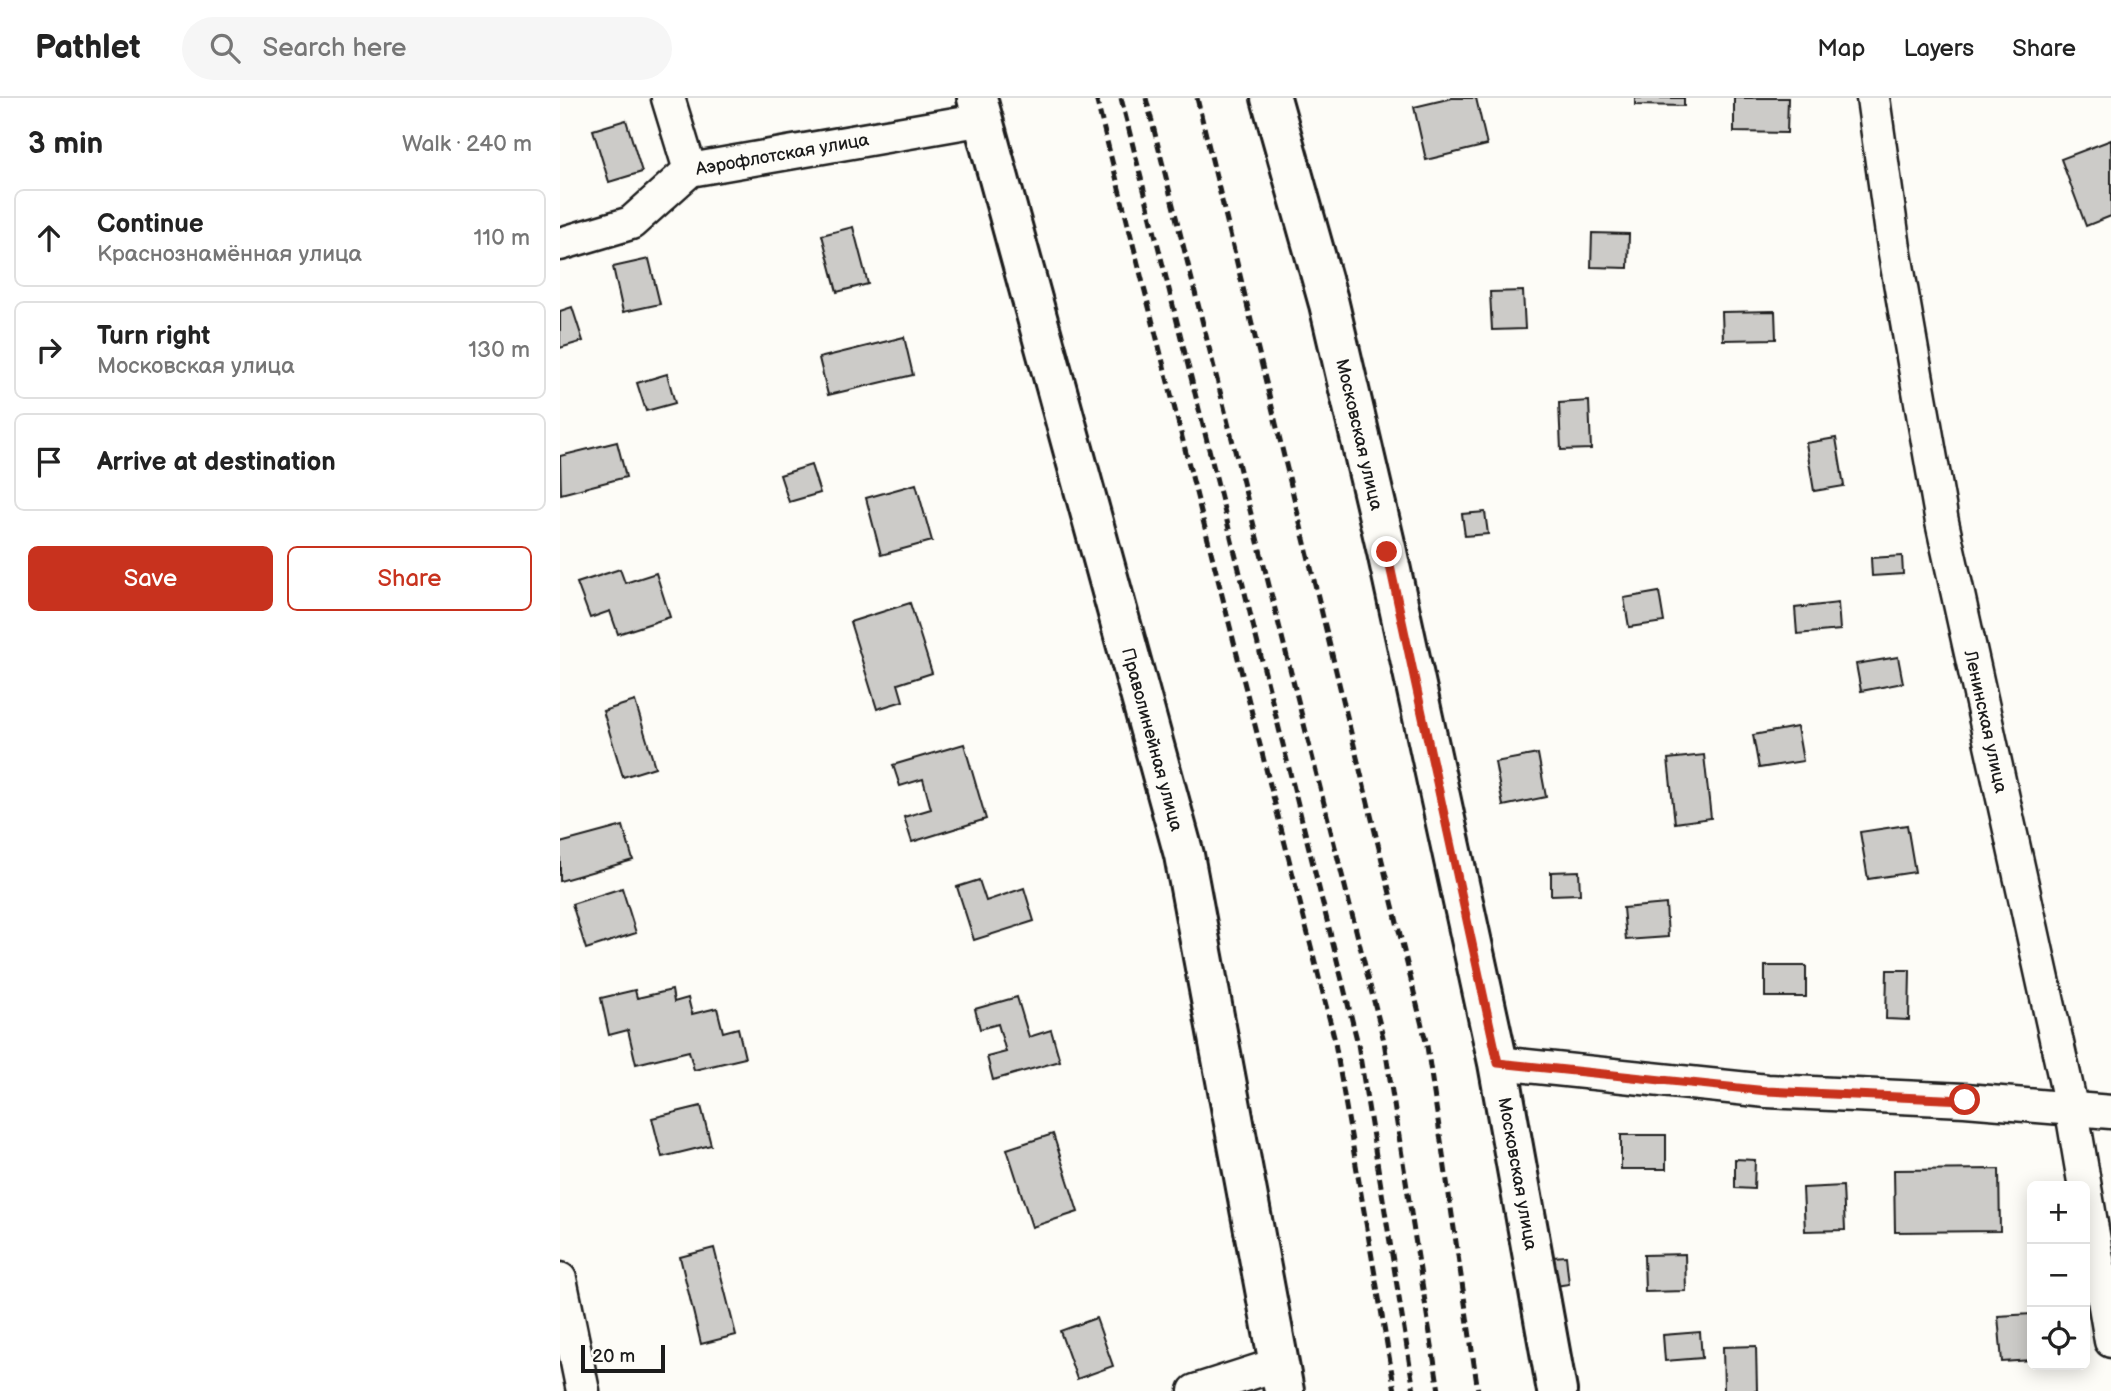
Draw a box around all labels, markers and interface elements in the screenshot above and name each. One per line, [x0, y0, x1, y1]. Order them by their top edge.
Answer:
search box [182, 17, 672, 80]
text: Pathlet [35, 28, 140, 68]
icon: search [206, 29, 244, 67]
text: Search here [262, 33, 406, 64]
text: Map [1817, 34, 1865, 63]
text: Layers [1903, 34, 1974, 63]
text: Share [2012, 34, 2076, 63]
text: 3 min [28, 126, 103, 162]
street label: Аэрофлотская улица [693, 129, 871, 180]
text: Walk · 240 m [402, 130, 532, 158]
text: Continue [97, 209, 204, 240]
icon: ahead [30, 219, 68, 257]
text: 110 m [473, 224, 530, 252]
text: Краснознамённая улица [97, 240, 362, 268]
text: Turn right [97, 321, 210, 352]
icon: right [30, 331, 68, 369]
text: 130 m [468, 336, 530, 364]
text: Московская улица [97, 352, 295, 380]
street label: Московская улица [1331, 357, 1387, 513]
icon: arrive [30, 443, 68, 481]
text: Arrive at destination [97, 447, 336, 478]
route end [1371, 536, 1402, 567]
button: Save [28, 546, 273, 611]
button: Share [287, 546, 532, 611]
street label: Праволинейная улица [1117, 646, 1187, 834]
street label: Ленинская улица [1959, 647, 2012, 795]
route start [1949, 1084, 1980, 1115]
street label: Московская улица [1493, 1096, 1542, 1252]
map controls [2027, 1181, 2090, 1370]
button: + [2027, 1181, 2090, 1244]
button: − [2027, 1244, 2090, 1307]
button: locate [2027, 1307, 2090, 1370]
scale bar [581, 1342, 665, 1374]
text: 20 m [592, 1345, 635, 1368]

